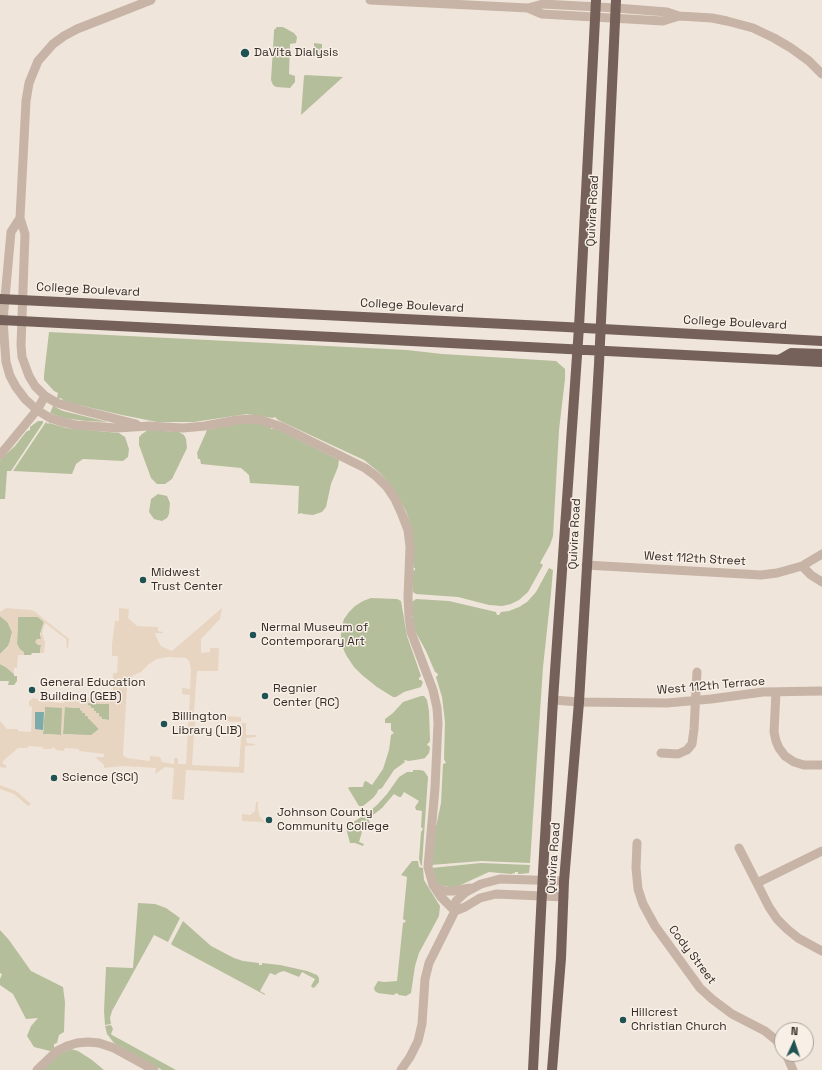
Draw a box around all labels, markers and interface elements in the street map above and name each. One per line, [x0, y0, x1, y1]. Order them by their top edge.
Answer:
place label: DaVita Dialysis [254, 46, 338, 60]
marker: DaVita Dialysis [239, 47, 251, 59]
street label: Quivira Road [584, 175, 602, 247]
street label: College Boulevard [36, 280, 140, 300]
street label: College Boulevard [360, 296, 464, 316]
street label: College Boulevard [683, 313, 787, 333]
street label: Quivira Road [566, 498, 584, 570]
street label: West 112th Street [644, 549, 746, 569]
place label: Midwest Trust Center [151, 566, 223, 594]
marker: Midwest Trust Center [138, 575, 148, 585]
place label: Nermal Museum of Contemporary Art [261, 621, 368, 649]
marker: Nermal Museum of Contemporary Art [248, 630, 258, 640]
street label: West 112th Terrace [656, 674, 766, 698]
place label: General Education Building (GEB) [40, 676, 145, 704]
place label: Regnier Center (RC) [273, 682, 339, 710]
marker: General Education Building (GEB) [27, 685, 37, 695]
marker: Regnier Center (RC) [260, 691, 270, 701]
place label: Billington Library (LIB) [172, 710, 242, 738]
marker: Billington Library (LIB) [159, 719, 169, 729]
place label: Science (SCI) [62, 771, 138, 785]
marker: Science (SCI) [49, 773, 59, 783]
place label: Johnson County Community College [277, 806, 389, 834]
marker: Johnson County Community College [264, 815, 274, 825]
street label: Quivira Road [544, 822, 564, 894]
street label: Cody Street [665, 923, 719, 987]
place label: Hillcrest Christian Church [631, 1006, 727, 1034]
marker: Hillcrest Christian Church [618, 1015, 628, 1025]
north arrow [774, 1022, 814, 1062]
text: N [791, 1024, 799, 1038]

